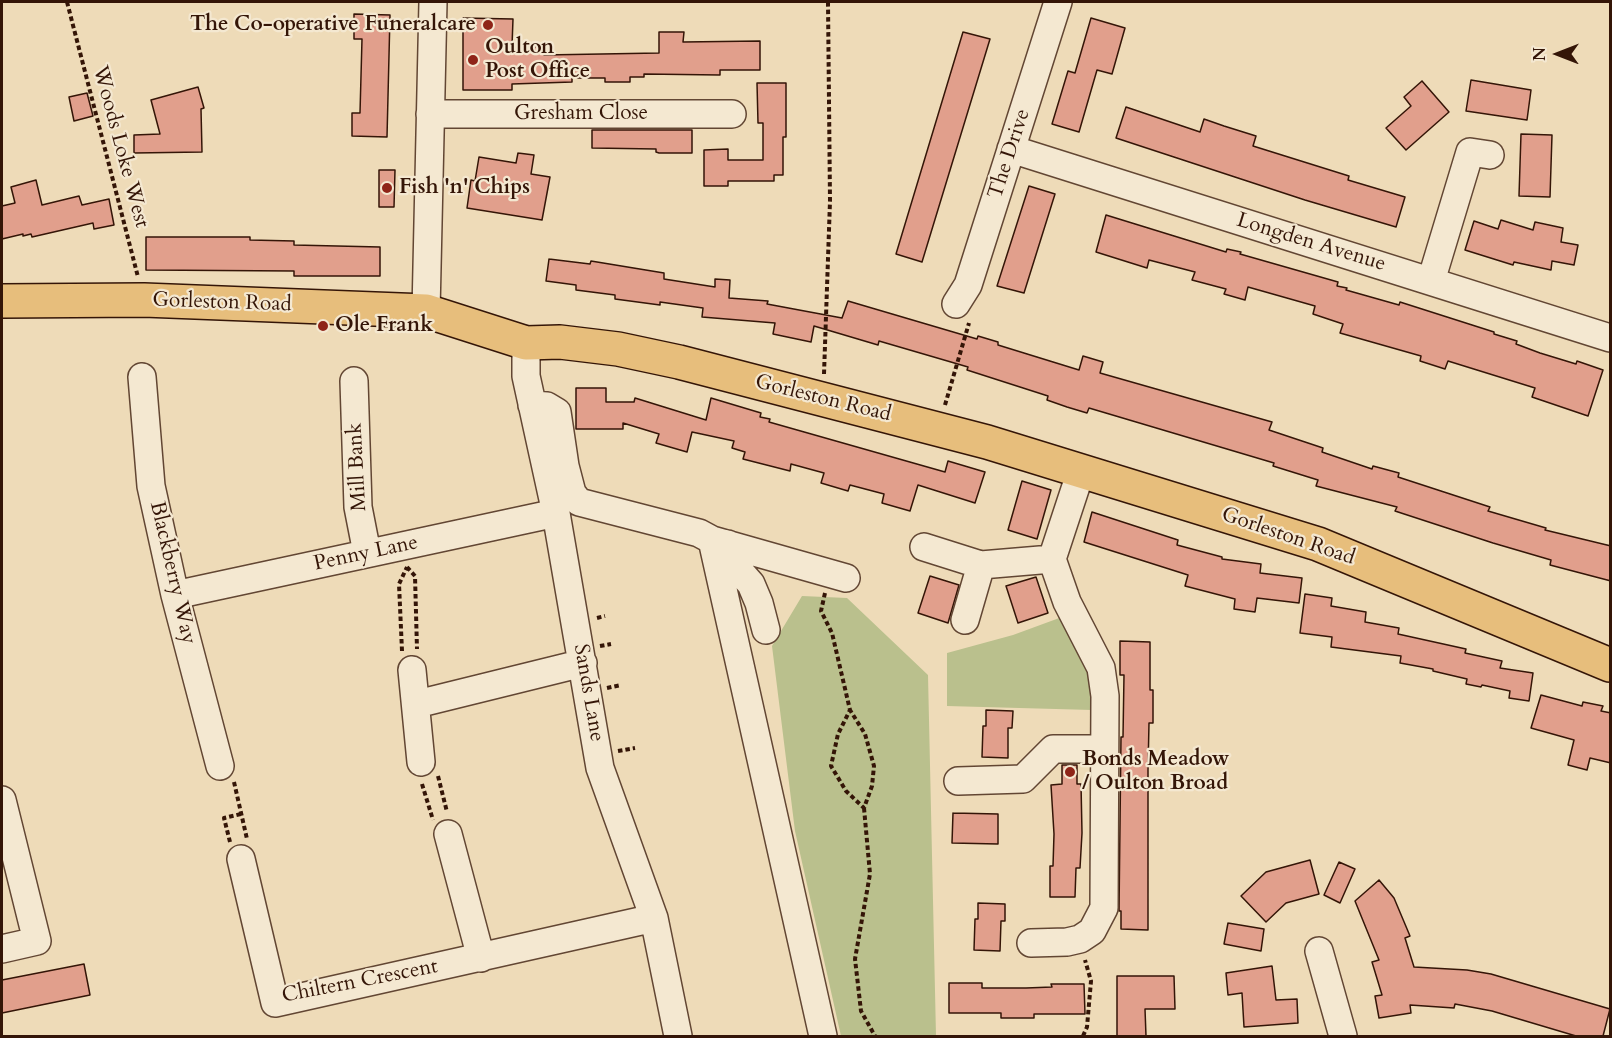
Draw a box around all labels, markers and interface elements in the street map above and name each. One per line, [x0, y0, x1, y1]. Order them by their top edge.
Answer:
place label: The Co-operative Funeralcare [190, 12, 476, 38]
marker: The Co-operative Funeralcare [481, 18, 495, 32]
north arrow [1528, 24, 1588, 84]
place label: Oulton Post Office [485, 35, 590, 85]
text: N [1529, 47, 1551, 61]
marker: Oulton Post Office [466, 53, 480, 67]
street label: Woods Loke West [86, 63, 154, 231]
street label: Gresham Close [514, 101, 648, 127]
street label: The Drive [984, 106, 1036, 202]
place label: Fish 'n' Chips [399, 175, 530, 201]
marker: Fish 'n' Chips [380, 181, 394, 195]
street label: Longden Avenue [1234, 208, 1388, 278]
street label: Gorleston Road [152, 288, 292, 318]
place label: Ole Frank [335, 313, 433, 339]
marker: Ole Frank [316, 319, 330, 333]
street label: Gorleston Road [752, 370, 894, 428]
street label: Mill Bank [343, 422, 373, 512]
street label: Blackberry Way [143, 499, 201, 647]
street label: Gorleston Road [1218, 502, 1358, 572]
street label: Penny Lane [312, 531, 420, 577]
street label: Sands Lane [567, 642, 609, 744]
place label: Bonds Meadow / Oulton Broad [1082, 747, 1229, 797]
marker: Bonds Meadow / Oulton Broad [1063, 765, 1077, 779]
street label: Chiltern Crescent [280, 955, 440, 1009]

